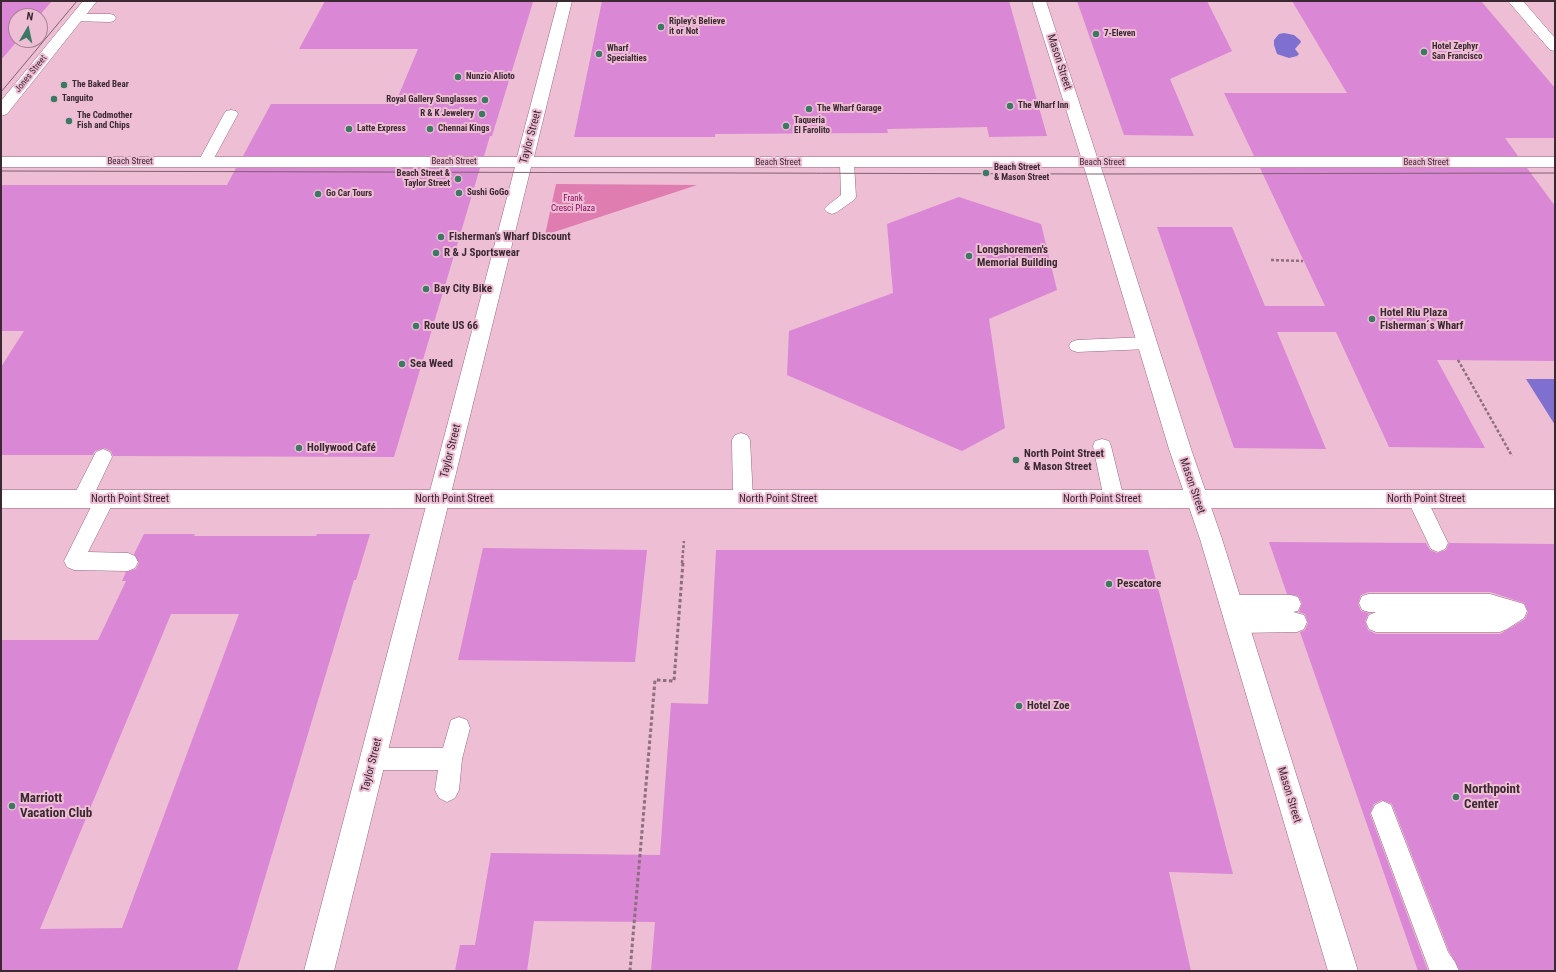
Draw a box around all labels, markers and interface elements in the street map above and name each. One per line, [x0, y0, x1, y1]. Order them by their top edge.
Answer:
north arrow [8, 8, 48, 48]
text: N [25, 10, 34, 24]
place label: Ripley's Believe it or Not [669, 17, 725, 38]
marker: Ripley's Believe it or Not [656, 22, 666, 32]
marker: 7-Eleven [1091, 29, 1101, 39]
place label: 7-Eleven [1104, 29, 1135, 39]
street label: Mason Street [1044, 33, 1074, 91]
place label: Hotel Zephyr San Francisco [1432, 42, 1482, 63]
place label: Wharf Specialties [607, 44, 647, 65]
marker: Hotel Zephyr San Francisco [1419, 47, 1429, 57]
marker: Wharf Specialties [594, 49, 604, 59]
street label: Jones Street [13, 53, 49, 95]
marker: Nunzio Alioto [453, 72, 463, 82]
place label: Nunzio Alioto [466, 72, 515, 82]
marker: The Baked Bear [59, 80, 69, 90]
place label: The Baked Bear [72, 80, 129, 90]
marker: Tanguito [49, 94, 59, 104]
place label: Tanguito [62, 94, 93, 104]
place label: Royal Gallery Sunglasses [386, 95, 477, 105]
marker: Royal Gallery Sunglasses [480, 95, 490, 105]
marker: The Wharf Inn [1005, 101, 1015, 111]
place label: The Wharf Inn [1018, 101, 1068, 111]
marker: The Wharf Garage [804, 104, 814, 114]
place label: The Wharf Garage [817, 104, 882, 114]
place label: R & K Jewelery [420, 109, 474, 119]
marker: R & K Jewelery [477, 109, 487, 119]
street label: Taylor Street [518, 109, 544, 165]
place label: The Codmother Fish and Chips [77, 111, 132, 132]
marker: The Codmother Fish and Chips [64, 116, 74, 126]
place label: Taqueria El Farolito [794, 116, 830, 137]
marker: Taqueria El Farolito [781, 121, 791, 131]
marker: Latte Express [344, 124, 354, 134]
place label: Latte Express [357, 124, 406, 134]
marker: Chennai Kings [425, 124, 435, 134]
place label: Chennai Kings [438, 124, 490, 134]
street label: Beach Street [107, 157, 153, 167]
street label: Beach Street [431, 157, 477, 167]
street label: Beach Street [755, 158, 801, 168]
street label: Beach Street [1079, 158, 1125, 168]
street label: Beach Street [1403, 158, 1449, 168]
place label: Beach Street & Mason Street [994, 163, 1049, 184]
marker: Beach Street & Mason Street [981, 168, 991, 178]
place label: Beach Street & Taylor Street [397, 169, 450, 190]
marker: Beach Street & Taylor Street [453, 174, 463, 184]
marker: Sushi GoGo [454, 188, 464, 198]
place label: Sushi GoGo [467, 188, 509, 198]
marker: Go Car Tours [313, 189, 323, 199]
place label: Go Car Tours [326, 189, 372, 199]
park label: Frank Cresci Plaza [551, 194, 595, 215]
place label: Fisherman’s Wharf Discount [449, 230, 571, 244]
marker: Fisherman’s Wharf Discount [436, 232, 446, 242]
place label: Longshoremen's Memorial Building [977, 243, 1057, 269]
place label: R & J Sportswear [444, 246, 520, 260]
marker: R & J Sportswear [431, 248, 441, 258]
marker: Longshoremen's Memorial Building [964, 251, 974, 261]
place label: Bay City Bike [434, 282, 492, 296]
marker: Bay City Bike [421, 284, 431, 294]
place label: Hotel Riu Plaza Fisherman´s Wharf [1380, 306, 1463, 332]
marker: Hotel Riu Plaza Fisherman´s Wharf [1367, 314, 1377, 324]
place label: Route US 66 [424, 319, 478, 333]
marker: Route US 66 [411, 321, 421, 331]
place label: Sea Weed [410, 357, 453, 371]
marker: Sea Weed [397, 359, 407, 369]
street label: Taylor Street [438, 423, 464, 479]
place label: Hollywood Café [307, 441, 376, 455]
marker: Hollywood Café [294, 443, 304, 453]
place label: North Point Street & Mason Street [1024, 447, 1104, 473]
marker: North Point Street & Mason Street [1011, 455, 1021, 465]
street label: Mason Street [1176, 457, 1208, 515]
street label: North Point Street [91, 492, 169, 506]
street label: North Point Street [415, 492, 493, 506]
street label: North Point Street [739, 492, 817, 506]
street label: North Point Street [1063, 492, 1141, 506]
street label: North Point Street [1387, 492, 1465, 506]
place label: Pescatore [1117, 577, 1161, 591]
marker: Pescatore [1104, 579, 1114, 589]
place label: Hotel Zoe [1027, 699, 1070, 713]
marker: Hotel Zoe [1014, 701, 1024, 711]
street label: Taylor Street [359, 737, 385, 793]
street label: Mason Street [1274, 765, 1304, 825]
place label: Northpoint Center [1464, 782, 1520, 813]
place label: Marriott Vacation Club [20, 791, 92, 822]
marker: Northpoint Center [1451, 792, 1461, 802]
marker: Marriott Vacation Club [7, 801, 17, 811]

